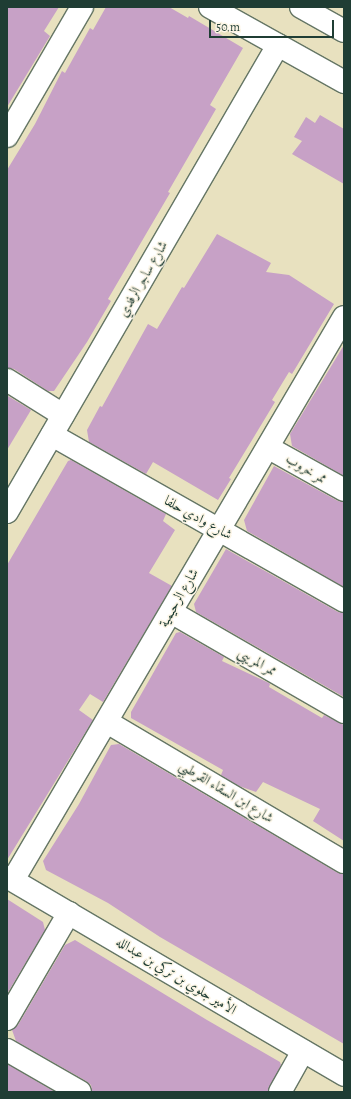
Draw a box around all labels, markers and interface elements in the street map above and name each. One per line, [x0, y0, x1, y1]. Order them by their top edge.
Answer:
scale bar [211, 12, 336, 38]
text: 50 m [216, 19, 240, 35]
street label: شارع ساجر الرفدي [115, 238, 171, 320]
street label: ممر خروب [282, 451, 330, 487]
street label: شارع وادي حلفا [161, 492, 235, 544]
street label: شارع الرحيمية [155, 566, 203, 630]
street label: ممر المريبي [235, 644, 279, 680]
street label: شارع ابن السقاء القرطبي [176, 757, 276, 827]
street label: الأمير جلوي بن تركي بن عبدالله [113, 933, 239, 1019]

